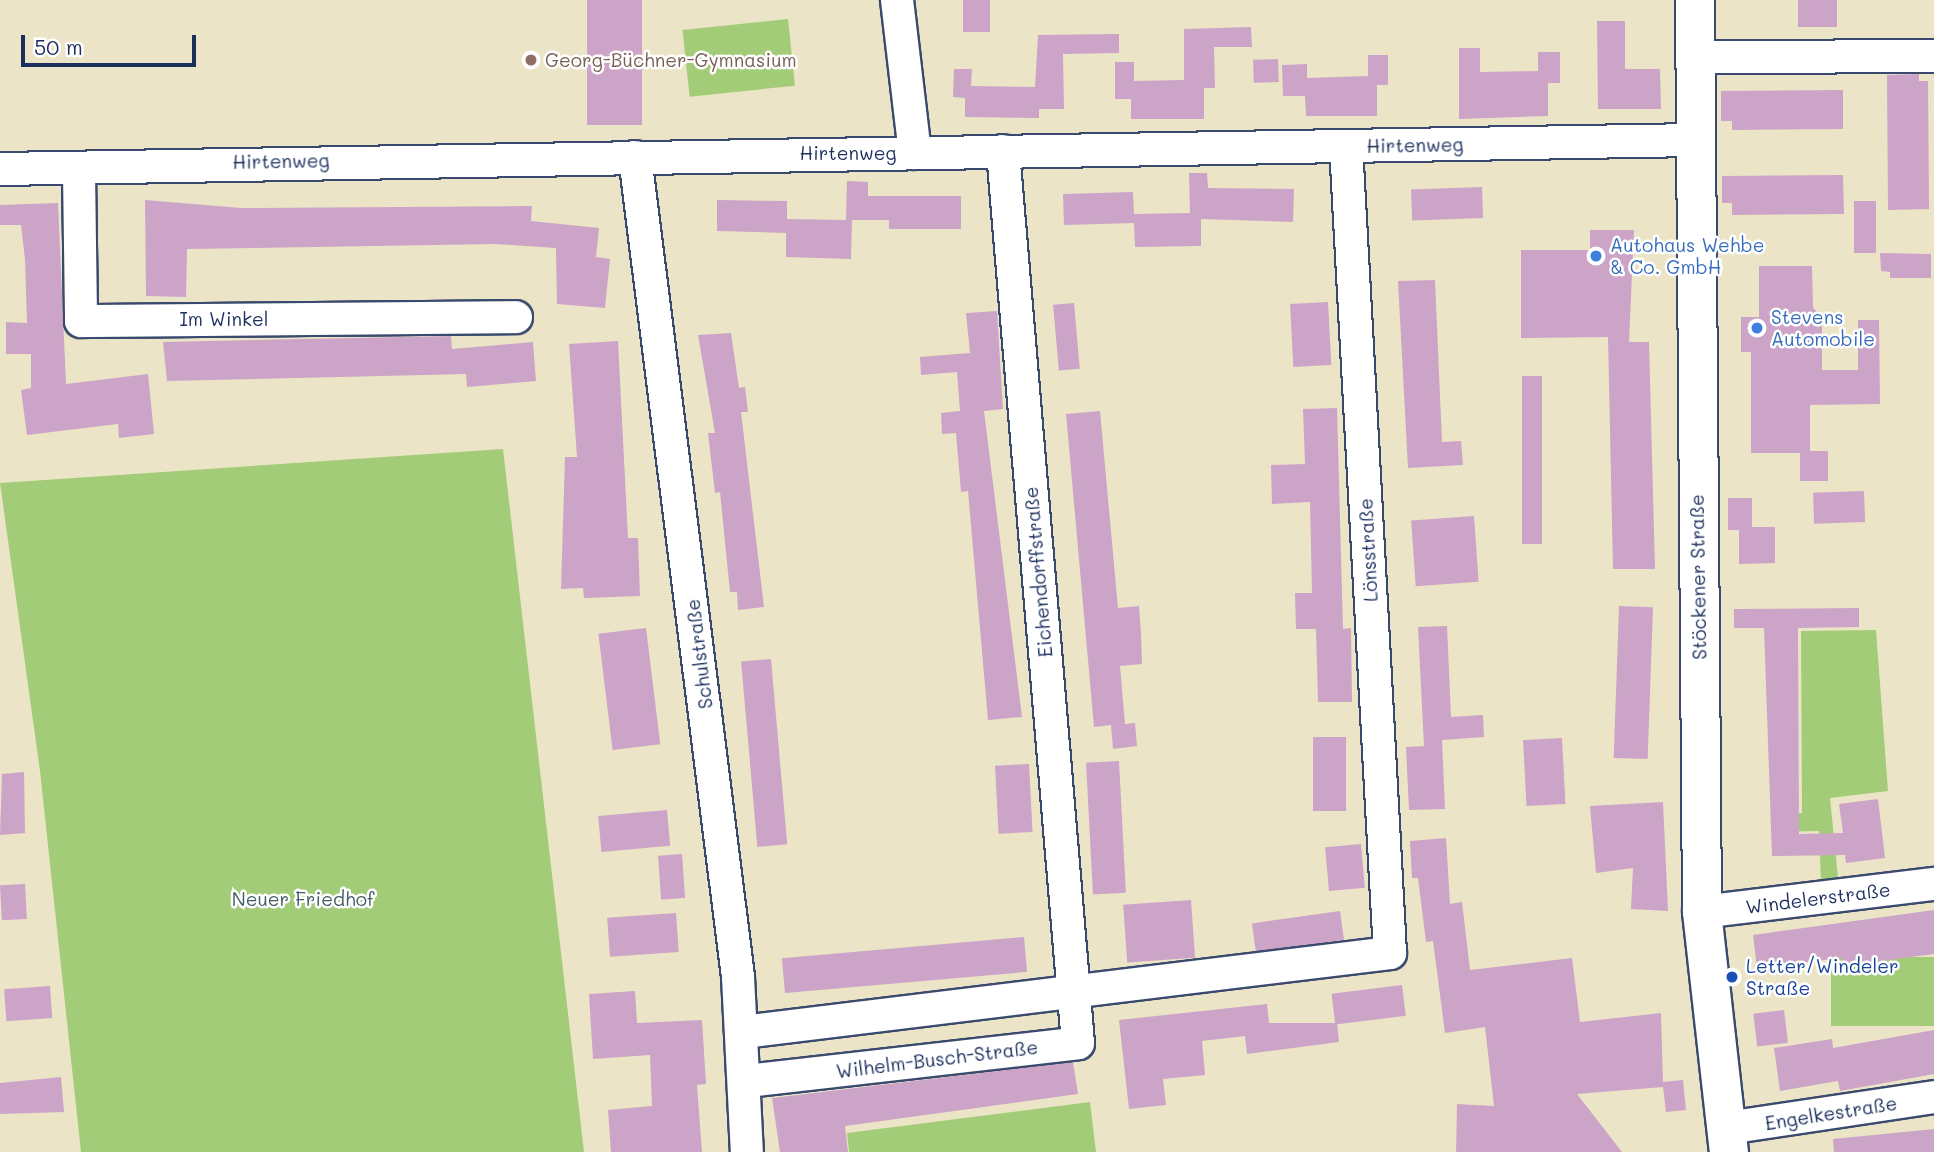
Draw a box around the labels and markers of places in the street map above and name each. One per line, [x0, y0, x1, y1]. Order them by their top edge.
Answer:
place label: Georg-Büchner-Gymnasium [545, 49, 797, 71]
marker: Georg-Büchner-Gymnasium [523, 52, 539, 68]
place label: Autohaus Wehbe & Co. GmbH [1610, 234, 1764, 278]
marker: Autohaus Wehbe & Co. GmbH [1588, 248, 1604, 264]
place label: Stevens Automobile [1771, 306, 1875, 350]
marker: Stevens Automobile [1749, 320, 1765, 336]
place label: Letter/Windeler Straße [1746, 955, 1899, 999]
marker: Letter/Windeler Straße [1724, 969, 1740, 985]

